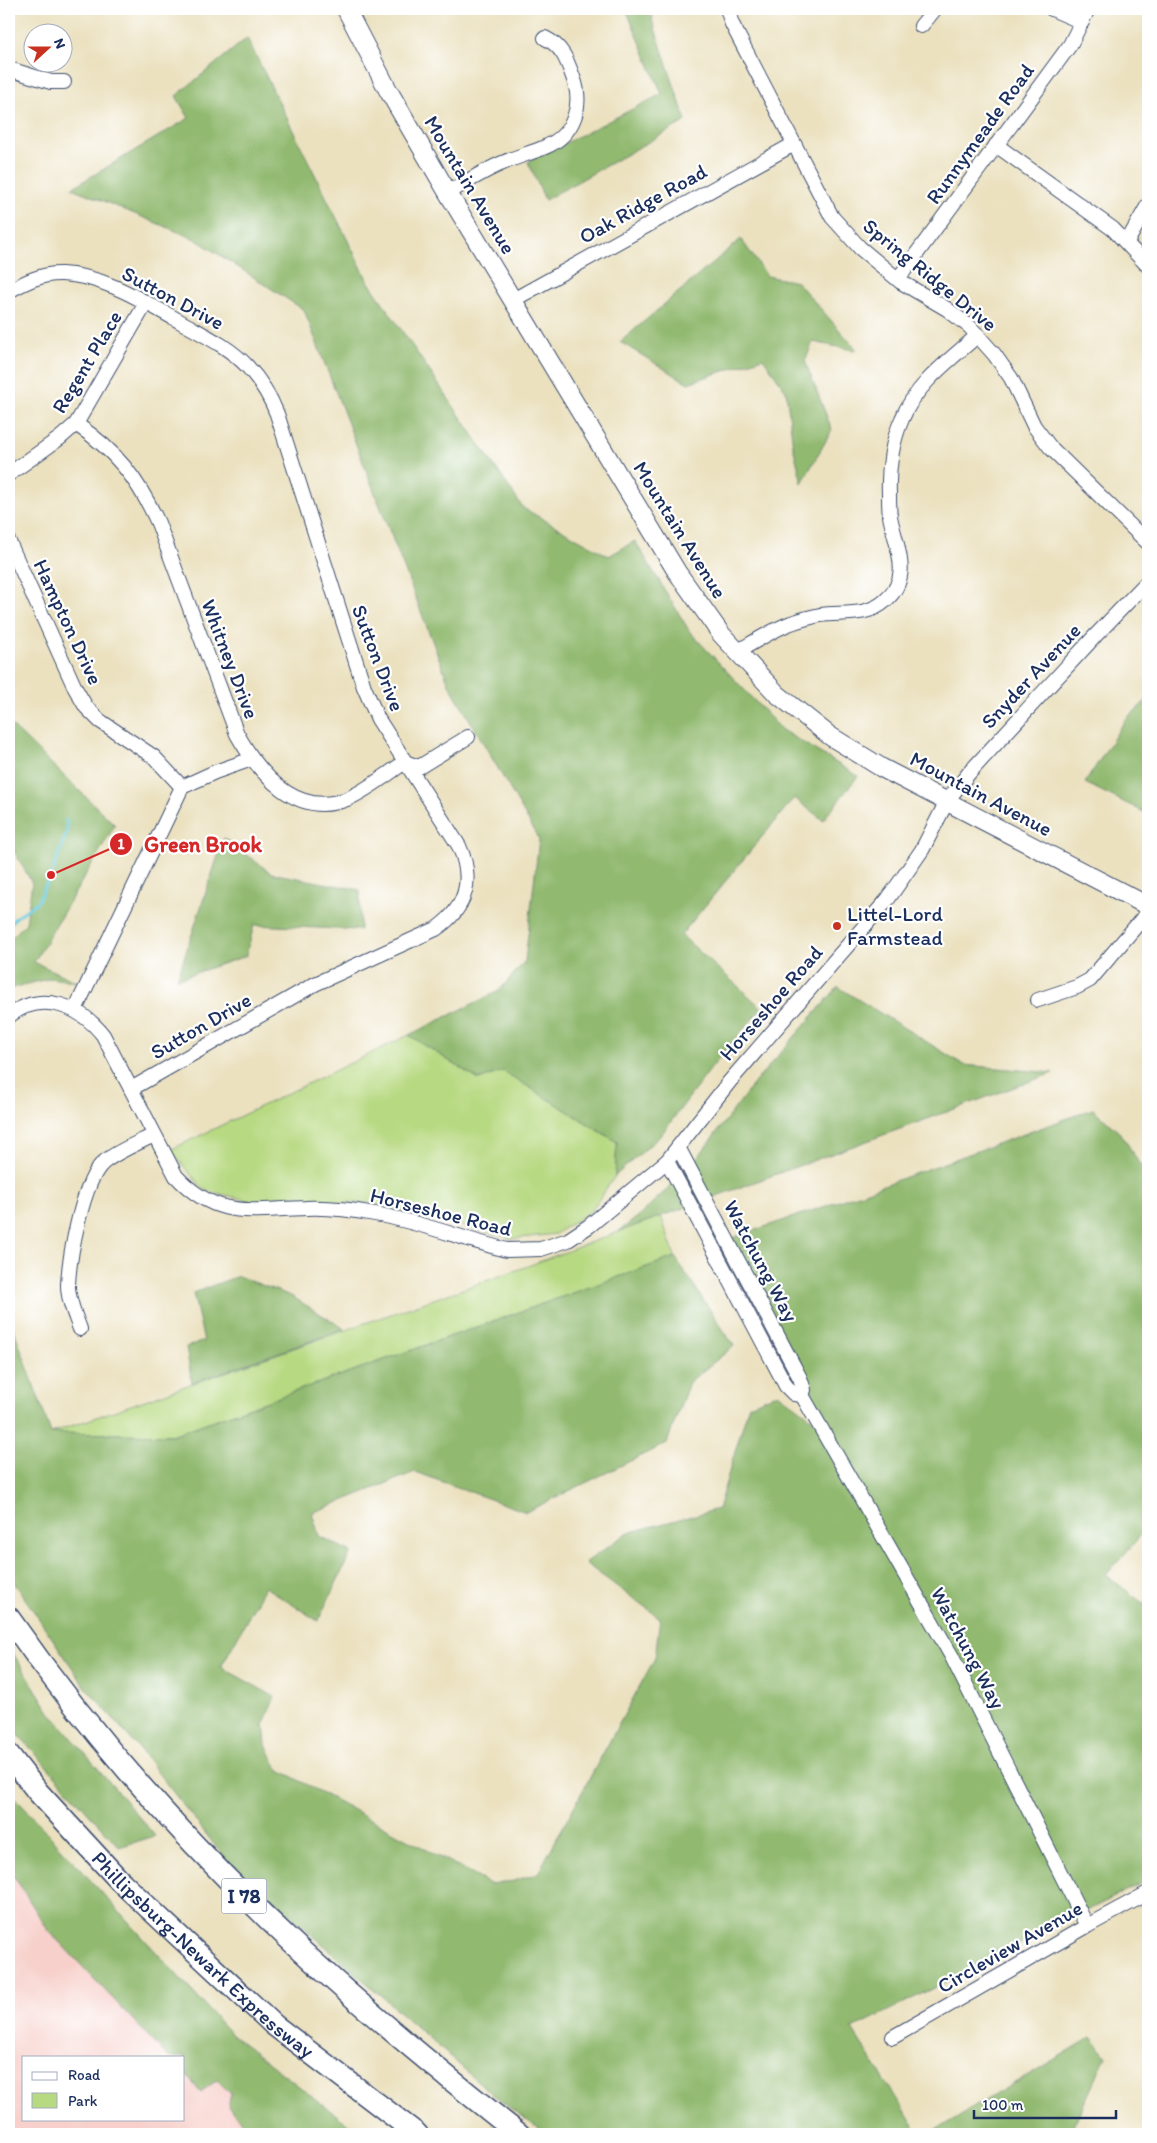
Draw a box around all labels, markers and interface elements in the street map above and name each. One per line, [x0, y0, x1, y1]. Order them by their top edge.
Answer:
north arrow [22, 22, 72, 72]
text: N [50, 36, 69, 51]
street label: Runnymeade Road [920, 58, 1039, 209]
street label: Mountain Avenue [419, 111, 522, 259]
street label: Oak Ridge Road [575, 158, 711, 249]
street label: Spring Ridge Drive [858, 213, 1002, 336]
street label: Sutton Drive [118, 260, 229, 335]
street label: Regent Place [46, 306, 127, 418]
street label: Mountain Avenue [628, 456, 733, 603]
street label: Hampton Drive [28, 555, 108, 688]
street label: Whitney Drive [196, 596, 265, 722]
street label: Sutton Drive [347, 601, 410, 715]
street label: Snyder Avenue [976, 618, 1086, 733]
street label: Mountain Avenue [906, 746, 1056, 841]
callout: Green Brook [109, 826, 272, 863]
text: Green Brook [144, 831, 263, 858]
text: 1 [118, 835, 125, 853]
place label: Littel-Lord Farmstead [847, 901, 943, 950]
marker: Littel-Lord Farmstead [831, 920, 843, 932]
street label: Horseshoe Road [714, 939, 828, 1066]
street label: Sutton Drive [146, 987, 255, 1064]
street label: Horseshoe Road [368, 1182, 515, 1241]
street label: Watchung Way [719, 1196, 804, 1326]
street label: Watchung Way [926, 1583, 1011, 1713]
street label: Phillipsburg-Newark Expressway [87, 1846, 319, 2063]
road number: I 78 [222, 1878, 266, 1914]
street label: Circleview Avenue [933, 1895, 1087, 1998]
legend [22, 2056, 185, 2120]
text: Road [68, 2066, 101, 2084]
scale bar [974, 2088, 1117, 2120]
text: Park [68, 2092, 98, 2110]
text: 100 m [982, 2096, 1024, 2114]

